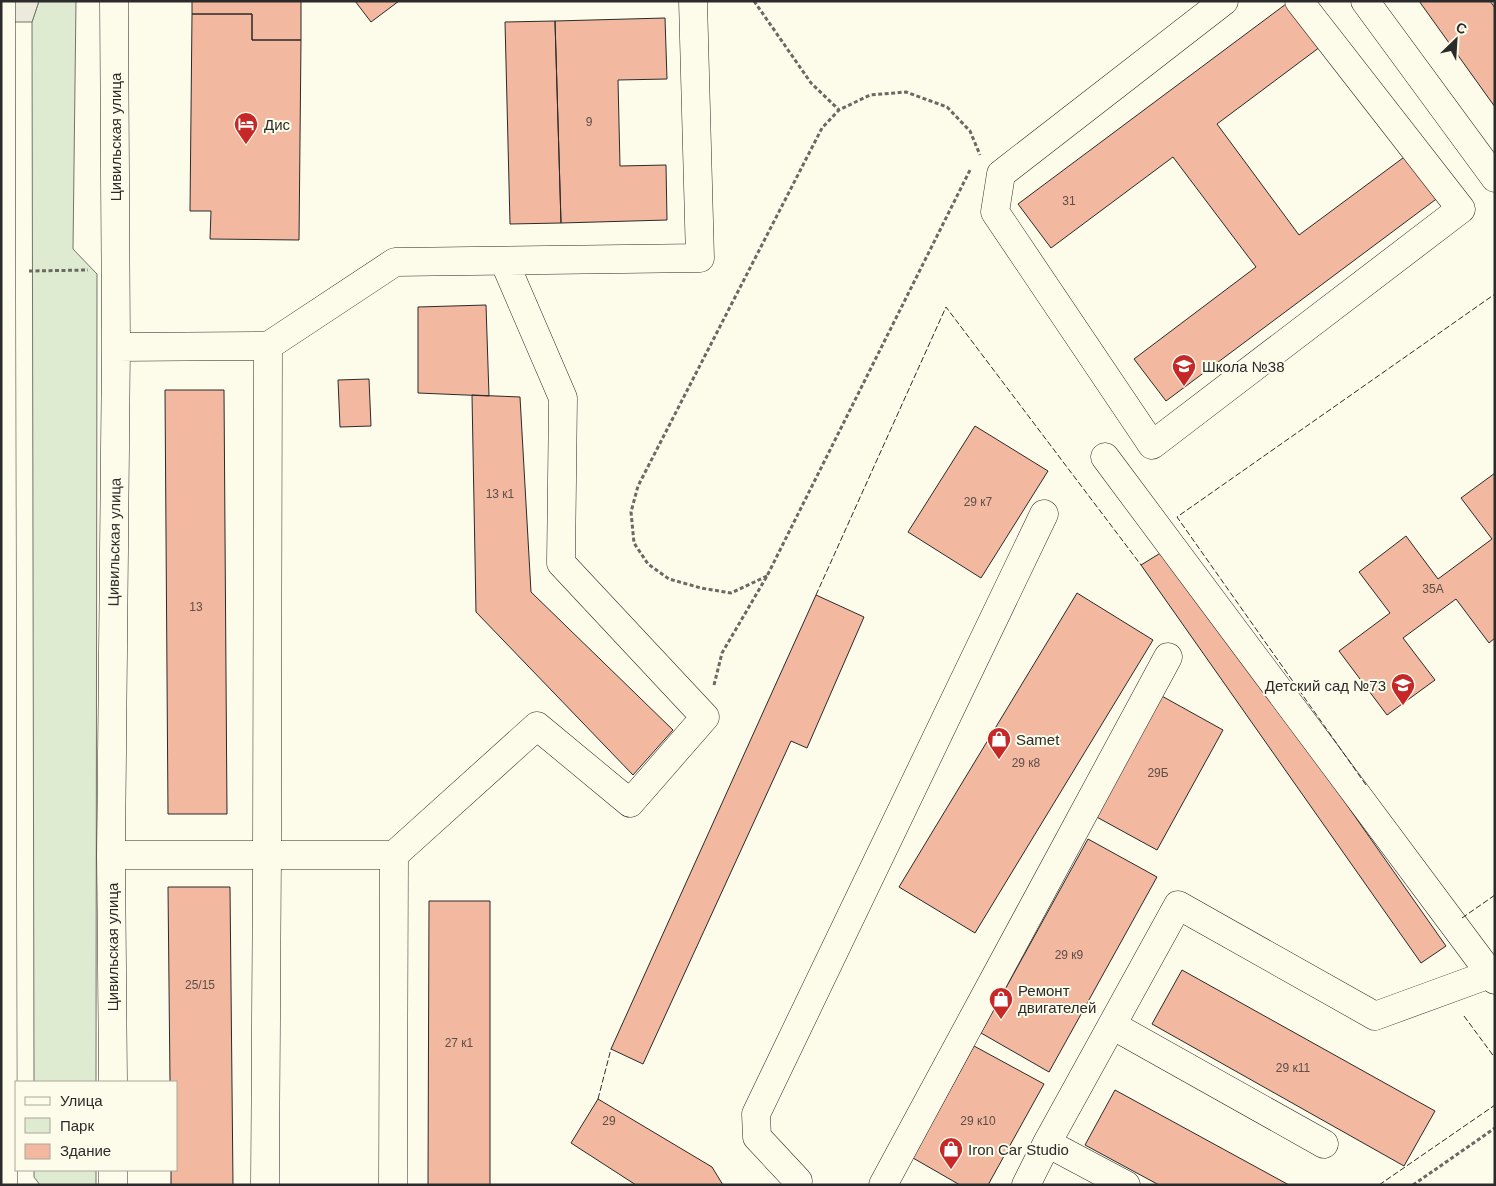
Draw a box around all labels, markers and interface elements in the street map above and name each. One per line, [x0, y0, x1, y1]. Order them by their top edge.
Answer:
north arrow [1431, 15, 1481, 65]
text: С [1454, 19, 1469, 38]
street label: Цивильская улица [107, 72, 124, 201]
hotel icon: Дис [233, 111, 259, 145]
house number: 9 [586, 115, 593, 129]
place label: Дис [264, 116, 291, 133]
house number: 31 [1062, 194, 1076, 208]
school or university icon: Школа №38 [1171, 353, 1197, 387]
place label: Школа №38 [1202, 358, 1285, 375]
street label: Цивильская улица [104, 477, 124, 606]
house number: 13 к1 [486, 487, 515, 501]
house number: 29 к7 [964, 495, 993, 509]
house number: 35А [1422, 582, 1444, 596]
house number: 13 [189, 600, 203, 614]
school or university icon: Детский сад №73 [1390, 672, 1416, 706]
place label: Детский сад №73 [1265, 677, 1386, 694]
shop icon: Samet [986, 726, 1012, 760]
place label: Samet [1016, 731, 1060, 748]
house number: 29 к8 [1012, 756, 1041, 770]
house number: 29Б [1147, 766, 1169, 780]
street label: Цивильская улица [104, 882, 121, 1011]
house number: 29 к9 [1055, 948, 1084, 962]
house number: 25/15 [185, 978, 215, 992]
place label: Ремонт двигателей [1018, 982, 1096, 1016]
shop icon: Ремонт двигателей [988, 986, 1014, 1020]
house number: 27 к1 [445, 1036, 474, 1050]
house number: 29 к11 [1276, 1061, 1311, 1075]
legend [15, 1081, 178, 1171]
text: Улица [60, 1092, 103, 1109]
house number: 29 [602, 1114, 616, 1128]
house number: 29 к10 [960, 1114, 996, 1128]
text: Парк [60, 1117, 94, 1134]
shop icon: Iron Car Studio [938, 1136, 964, 1170]
place label: Iron Car Studio [968, 1141, 1069, 1158]
text: Здание [60, 1142, 111, 1159]

